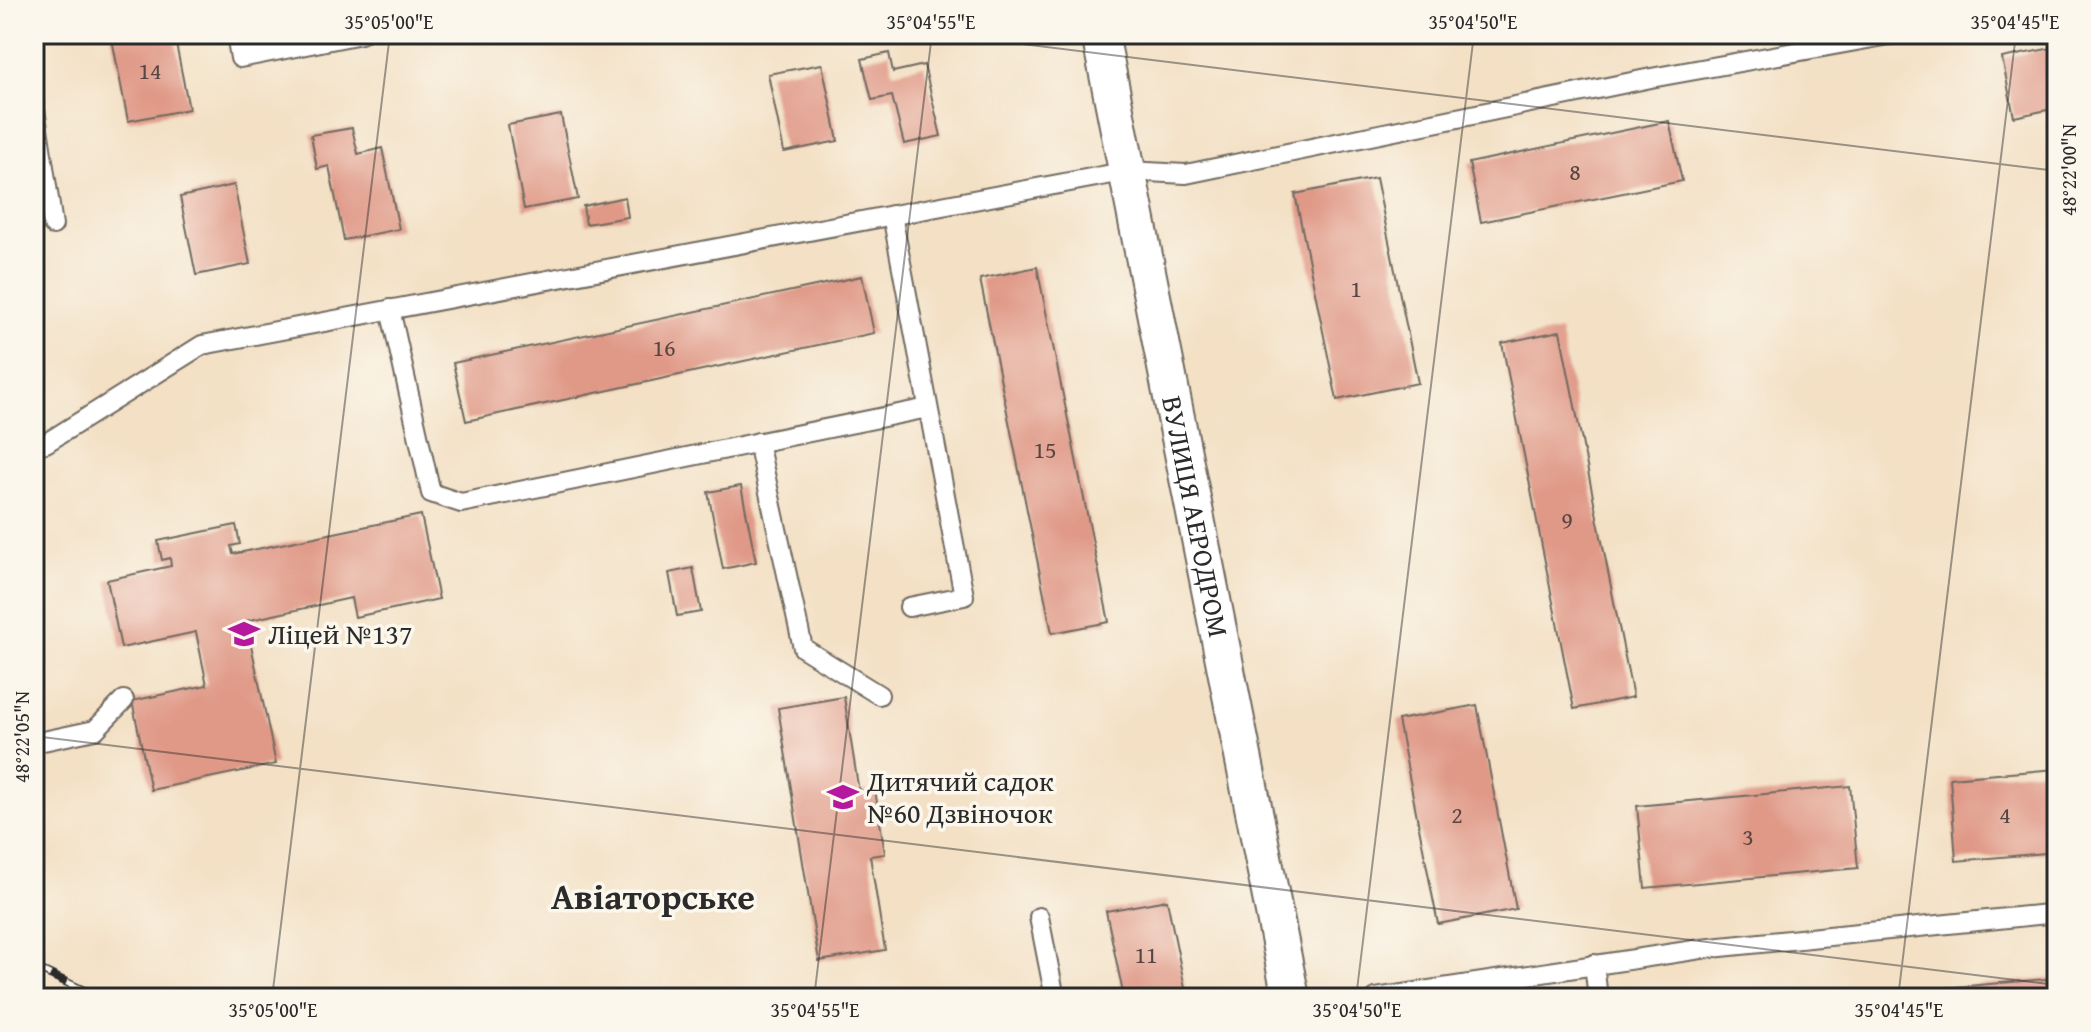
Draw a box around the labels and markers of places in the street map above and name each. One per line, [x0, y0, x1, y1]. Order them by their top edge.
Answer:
place label: Ліцей №137 [268, 613, 412, 654]
school or university icon: Ліцей №137 [227, 617, 261, 651]
place label: Дитячий садок №60 Дзвіночок [866, 760, 1054, 833]
school or university icon: Дитячий садок №60 Дзвіночок [826, 780, 860, 814]

